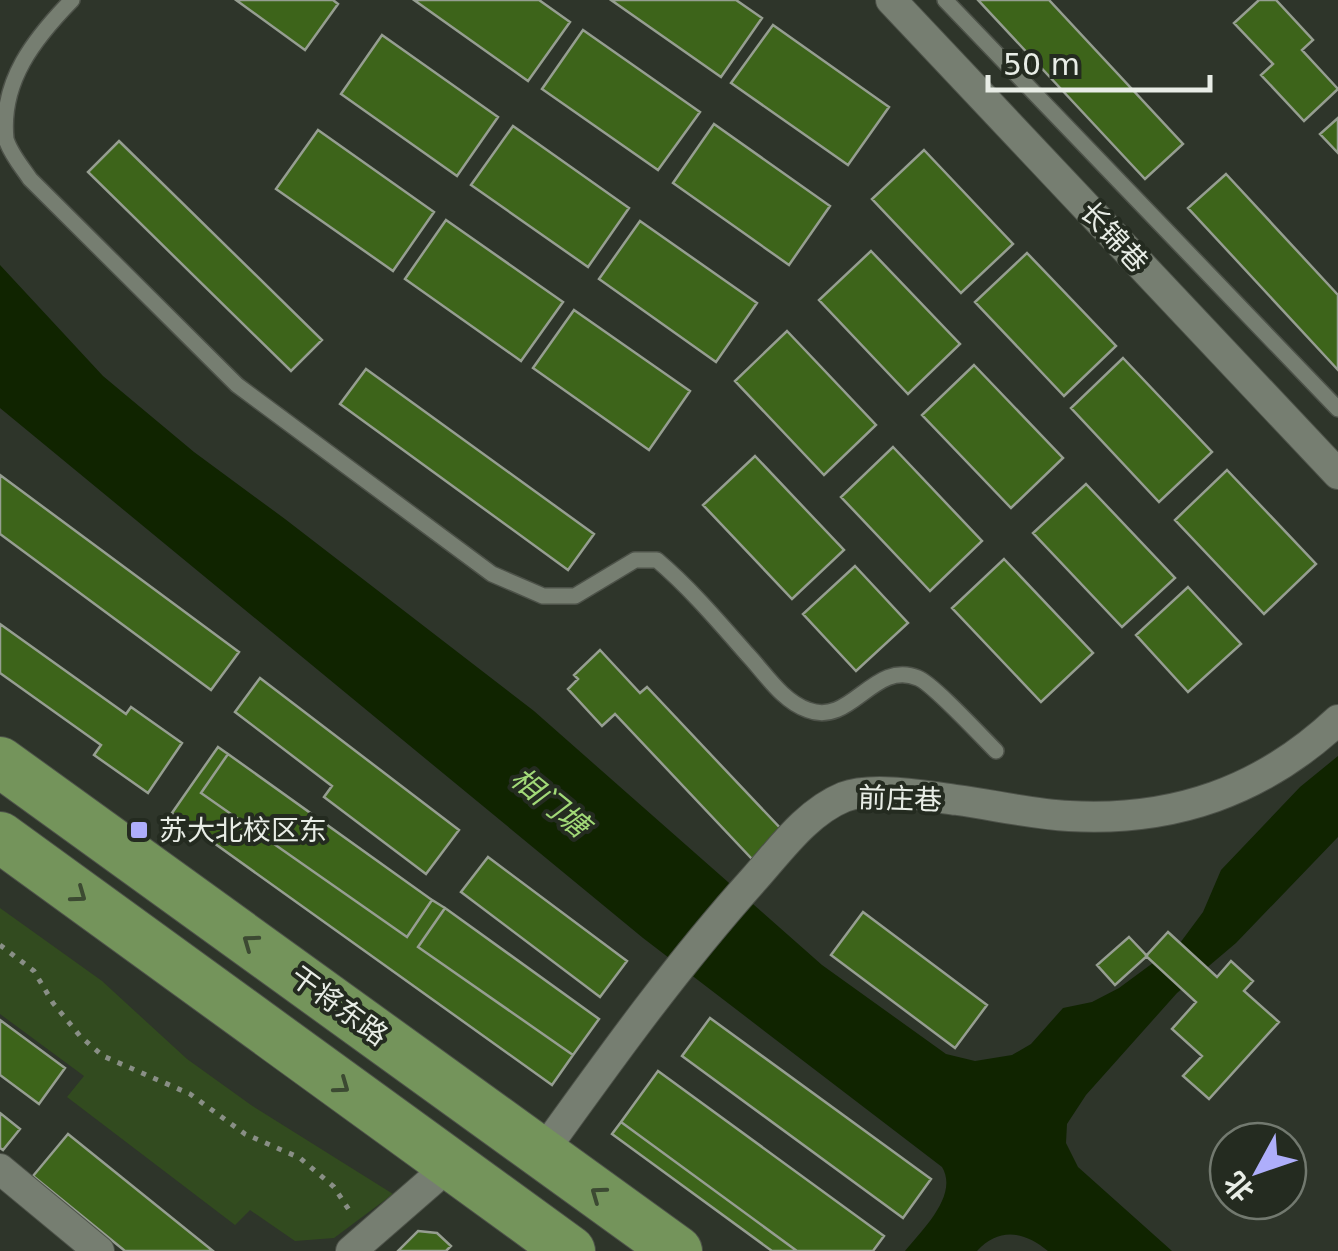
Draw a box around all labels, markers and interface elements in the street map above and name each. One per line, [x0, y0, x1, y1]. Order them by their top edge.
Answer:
scale bar [988, 30, 1210, 92]
text: 50 m [1003, 47, 1080, 82]
street label: 长锦巷 [1073, 195, 1155, 279]
water label: 相门塘 [504, 760, 600, 847]
street label: 前庄巷 [857, 781, 943, 817]
place label: 苏大北校区东 [159, 814, 327, 847]
marker: 苏大北校区东 [128, 819, 150, 841]
one-way arrow [68, 883, 86, 900]
one-way arrow [242, 936, 261, 954]
street label: 干将东路 [284, 960, 394, 1052]
one-way arrow [331, 1074, 349, 1091]
north arrow [1208, 1121, 1308, 1221]
text: 北 [1218, 1165, 1261, 1208]
one-way arrow [591, 1188, 609, 1205]

